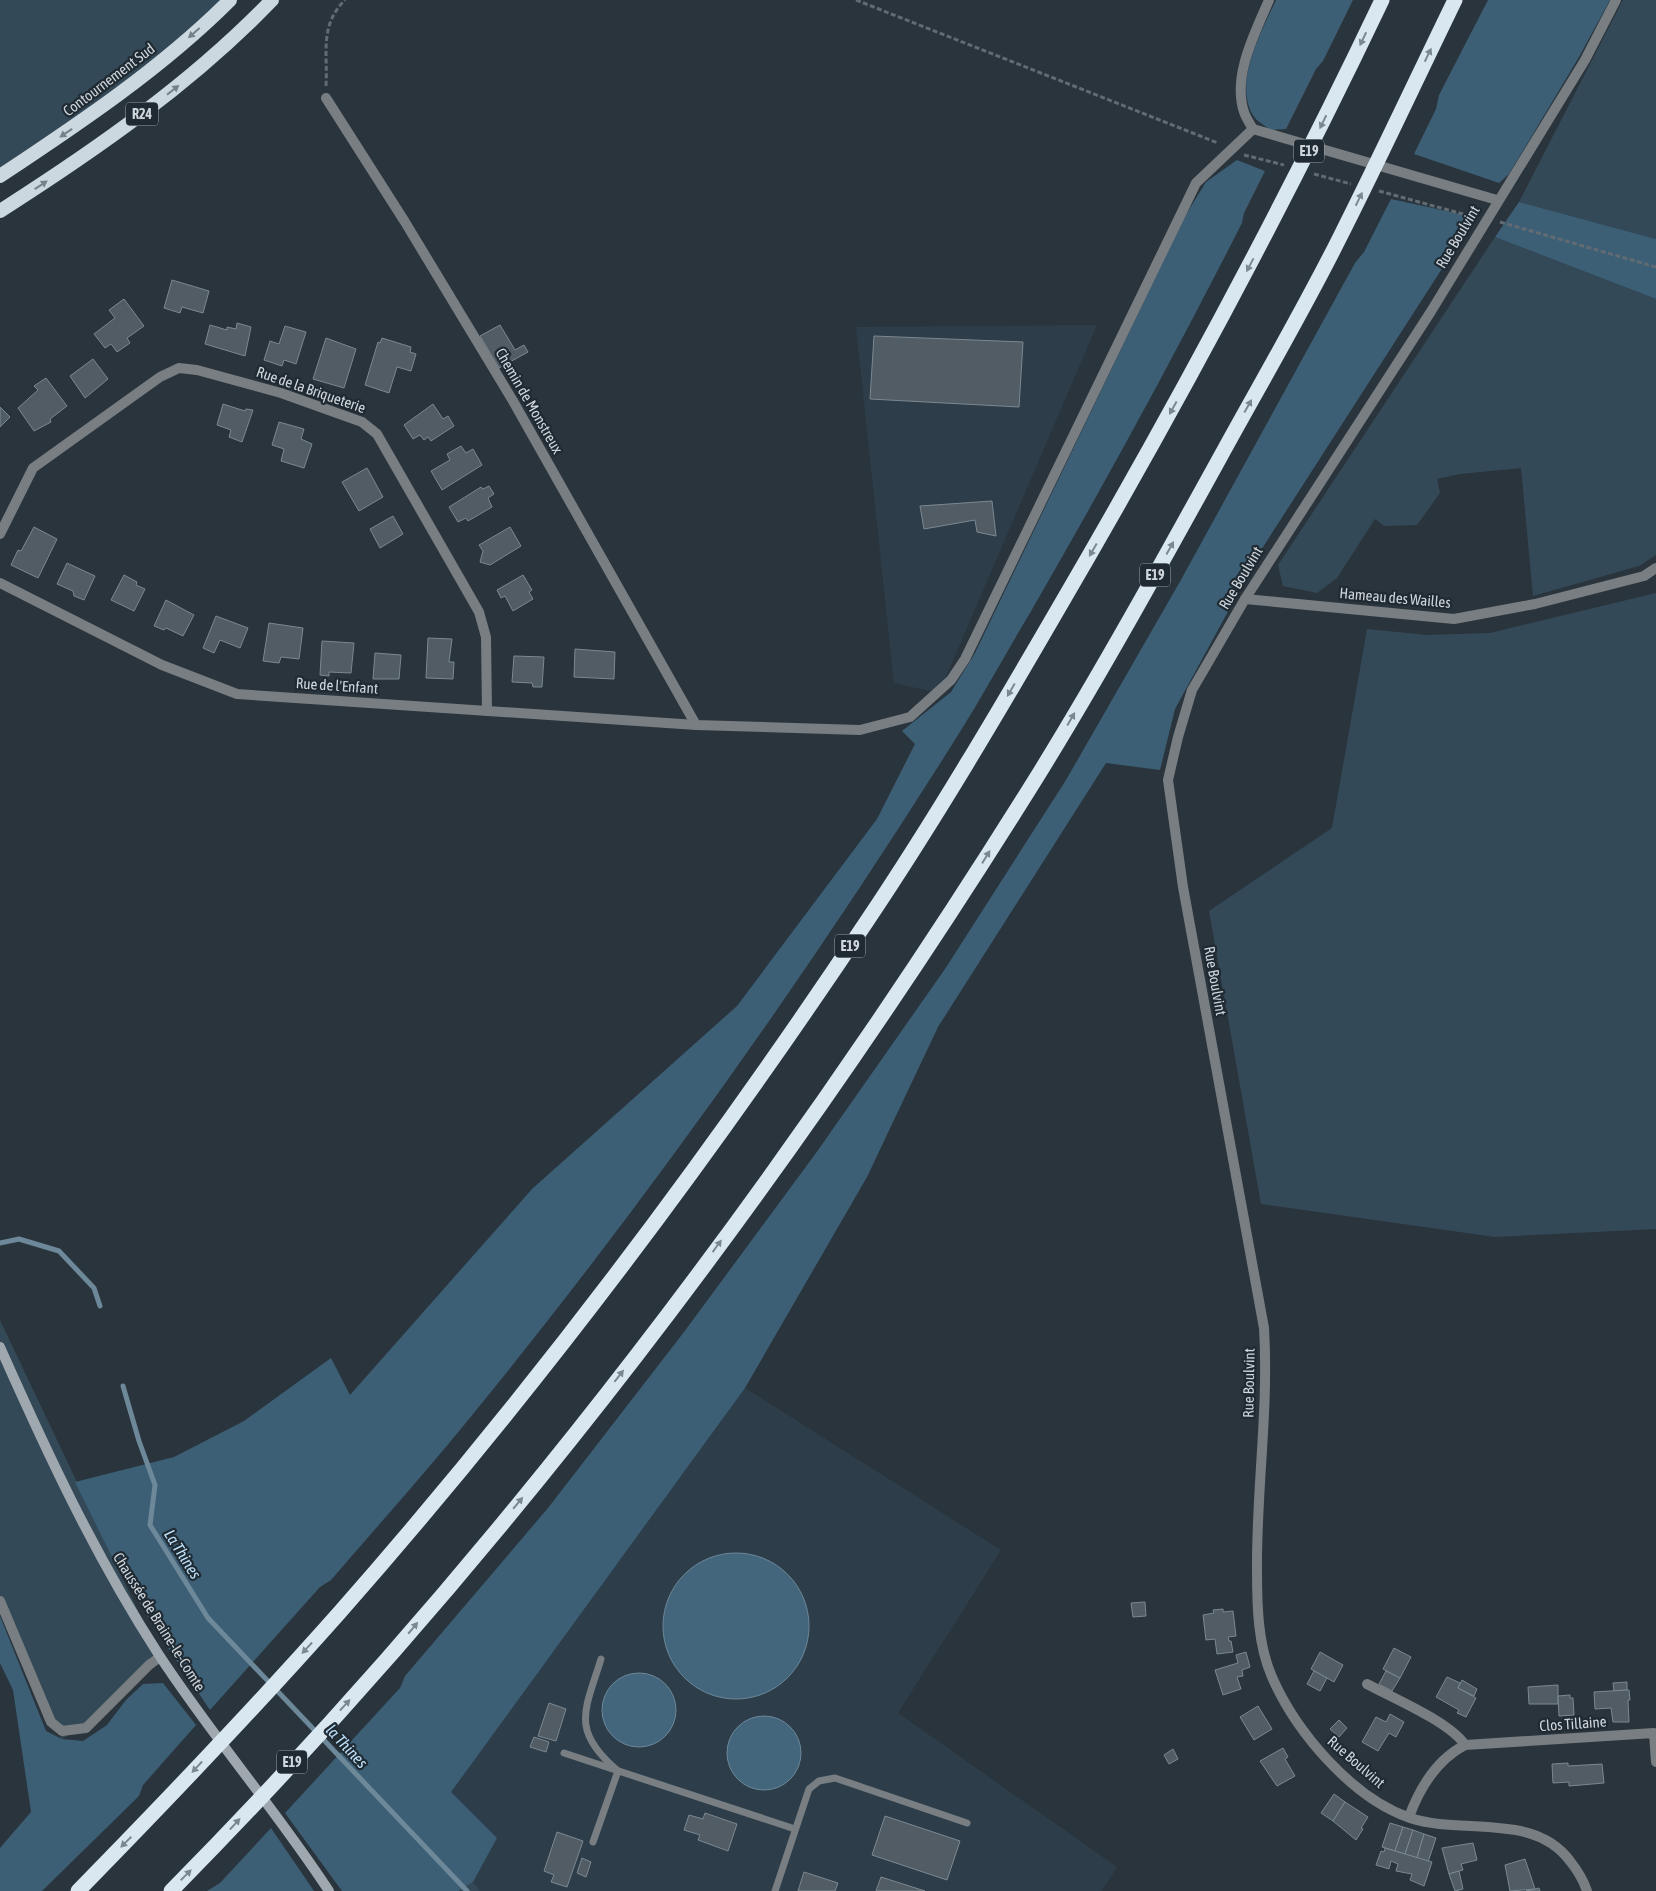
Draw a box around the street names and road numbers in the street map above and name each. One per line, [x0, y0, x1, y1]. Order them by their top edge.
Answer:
street label: Contournement Sud [60, 40, 158, 119]
road number: R24 [126, 102, 158, 126]
road number: E19 [1294, 140, 1324, 162]
street label: Rue Boulvint [1432, 202, 1483, 271]
street label: Chemin de Monstreux [492, 345, 567, 456]
street label: Rue de la Briqueterie [254, 363, 368, 416]
street label: Rue Boulvint [1215, 543, 1266, 612]
road number: E19 [1140, 564, 1170, 586]
street label: Hameau des Wailles [1339, 584, 1451, 611]
street label: Rue de l'Enfant [295, 674, 379, 697]
road number: E19 [835, 934, 865, 958]
street label: Rue Boulvint [1201, 945, 1230, 1017]
street label: Rue Boulvint [1239, 1348, 1258, 1418]
street label: Chaussée de Braine-le-Comte [110, 1549, 209, 1694]
street label: Clos Tillaine [1539, 1713, 1607, 1734]
street label: Rue Boulvint [1324, 1732, 1388, 1791]
road number: E19 [277, 1750, 307, 1774]

